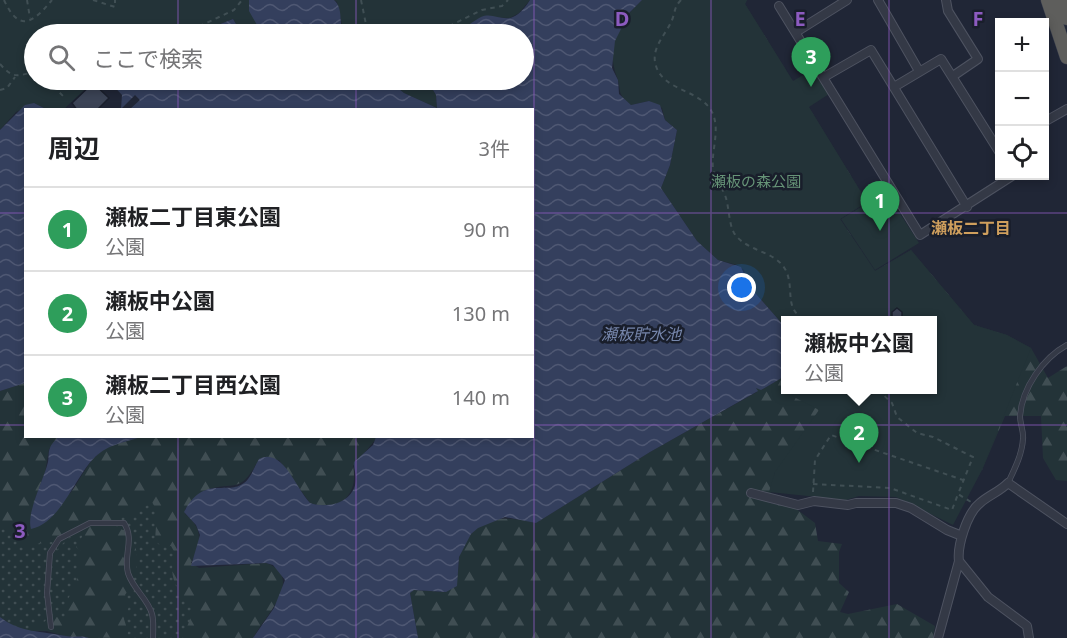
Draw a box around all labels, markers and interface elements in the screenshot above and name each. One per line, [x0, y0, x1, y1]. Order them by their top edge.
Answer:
text: D [615, 5, 629, 32]
text: E [794, 5, 806, 32]
text: F [973, 5, 983, 32]
map controls [995, 18, 1049, 180]
button: + [995, 18, 1049, 72]
search box [24, 24, 534, 90]
pin: 3 [792, 38, 830, 87]
icon: search [45, 41, 78, 74]
text: ここで検索 [93, 43, 203, 73]
button: − [995, 72, 1049, 126]
button: locate [995, 126, 1049, 180]
text: 周辺 [48, 130, 100, 166]
text: 3件 [479, 135, 510, 162]
park label: 瀬板の森公園 [711, 171, 801, 191]
pin: 1 [860, 182, 900, 231]
text: 瀬板二丁目東公園 [105, 201, 281, 231]
text: 1 [62, 216, 73, 243]
text: 90 m [463, 216, 510, 243]
district label: 瀬板二丁目 [931, 217, 1011, 239]
text: 公園 [105, 233, 145, 260]
your location [727, 273, 756, 302]
text: 瀬板中公園 [105, 285, 215, 315]
text: 2 [62, 300, 73, 327]
text: 130 m [452, 300, 510, 327]
popup [781, 316, 937, 394]
text: 公園 [105, 317, 145, 344]
water label: 瀬板貯水池 [601, 323, 683, 345]
text: 瀬板中公園 [804, 327, 914, 357]
text: 公園 [804, 359, 844, 386]
text: 瀬板二丁目西公園 [105, 369, 281, 399]
text: 3 [62, 384, 73, 411]
text: 140 m [452, 384, 510, 411]
text: 公園 [105, 401, 145, 428]
pin: 2 [840, 414, 878, 463]
text: 3 [14, 517, 26, 544]

